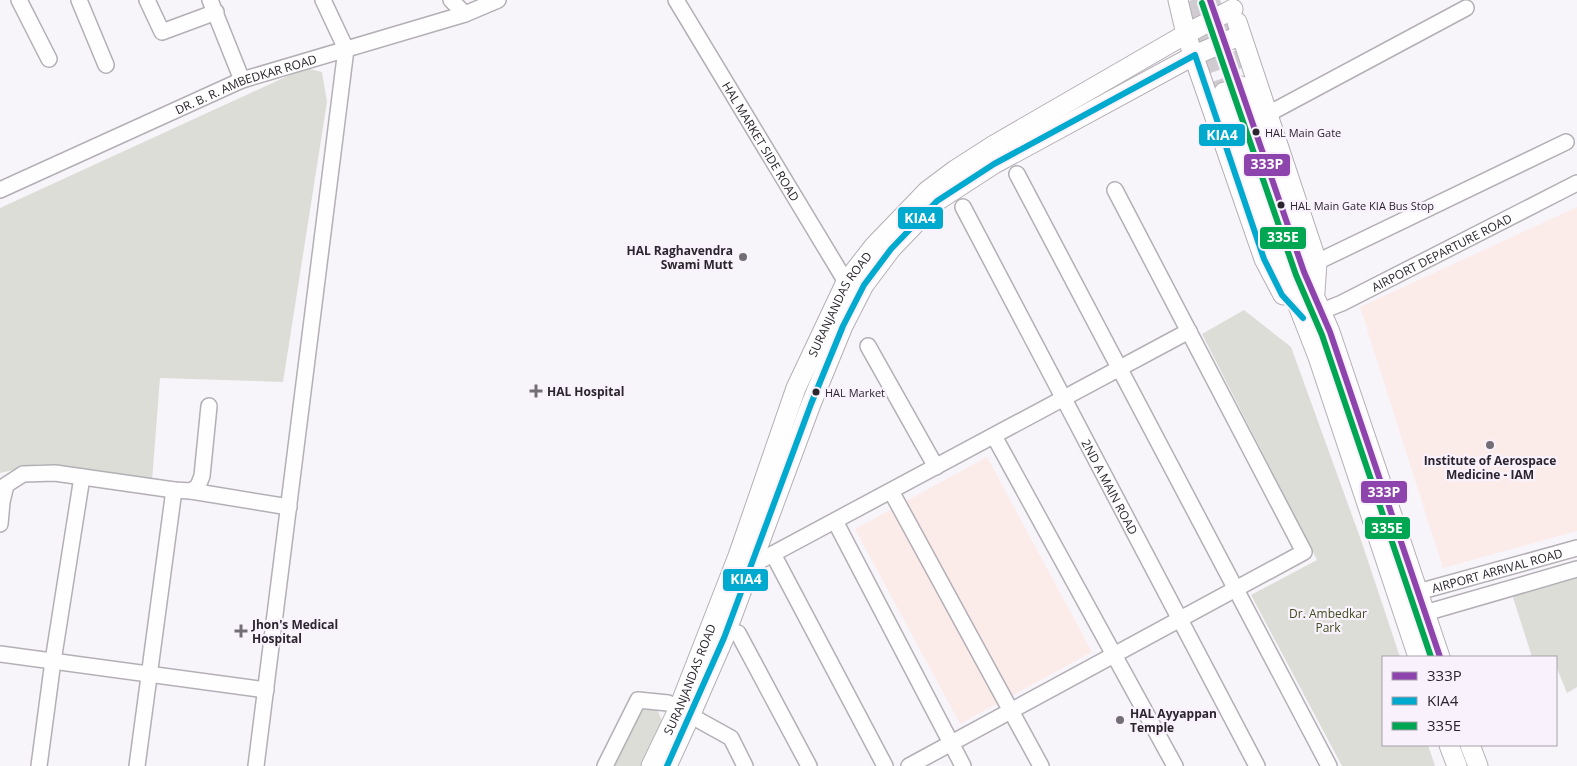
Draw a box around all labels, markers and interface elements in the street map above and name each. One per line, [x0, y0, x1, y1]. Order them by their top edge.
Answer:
street label: DR. B. R. AMBEDKAR ROAD [172, 50, 319, 118]
street label: HAL MARKET SIDE ROAD [719, 78, 804, 204]
line badge: KIA4 [1198, 123, 1246, 147]
text: KIA4 [1206, 125, 1238, 144]
place label: HAL Main Gate [1265, 125, 1341, 140]
marker: HAL Main Gate [1251, 127, 1261, 137]
line badge: 333P [1243, 153, 1291, 177]
text: 333P [1251, 154, 1284, 173]
place label: HAL Main Gate KIA Bus Stop [1290, 198, 1434, 213]
marker: HAL Main Gate KIA Bus Stop [1276, 200, 1286, 210]
line badge: KIA4 [897, 206, 944, 230]
text: KIA4 [904, 208, 936, 227]
street label: AIRPORT DEPARTURE ROAD [1368, 209, 1514, 295]
line badge: 335E [1259, 226, 1307, 250]
text: 335E [1267, 227, 1299, 246]
place label: HAL Raghavendra Swami Mutt [626, 242, 733, 273]
street label: SURANJANDAS ROAD [804, 248, 875, 359]
marker: HAL Raghavendra Swami Mutt [737, 251, 749, 263]
place label: HAL Hospital [547, 383, 624, 400]
marker: HAL Hospital [529, 384, 543, 398]
place label: HAL Market [825, 385, 885, 400]
marker: HAL Market [811, 387, 821, 397]
street label: 2ND A MAIN ROAD [1078, 436, 1142, 537]
marker: Institute of Aerospace Medicine - IAM [1484, 439, 1496, 451]
place label: Institute of Aerospace Medicine - IAM [1424, 452, 1556, 483]
line badge: 333P [1360, 480, 1408, 504]
text: 333P [1368, 482, 1401, 501]
line badge: 335E [1364, 516, 1411, 540]
text: 335E [1371, 518, 1403, 537]
street label: AIRPORT ARRIVAL ROAD [1430, 544, 1564, 596]
line badge: KIA4 [722, 568, 769, 592]
text: KIA4 [730, 569, 762, 588]
park label: Dr. Ambedkar Park [1289, 605, 1367, 636]
place label: Jhon's Medical Hospital [251, 616, 338, 647]
street label: SURANJANDAS ROAD [659, 621, 719, 737]
marker: Jhon's Medical Hospital [234, 624, 248, 638]
legend [1382, 656, 1557, 746]
text: 333P [1427, 665, 1462, 685]
text: KIA4 [1427, 690, 1459, 710]
place label: HAL Ayyappan Temple [1130, 705, 1217, 736]
marker: HAL Ayyappan Temple [1114, 714, 1126, 726]
text: 335E [1427, 715, 1461, 735]

